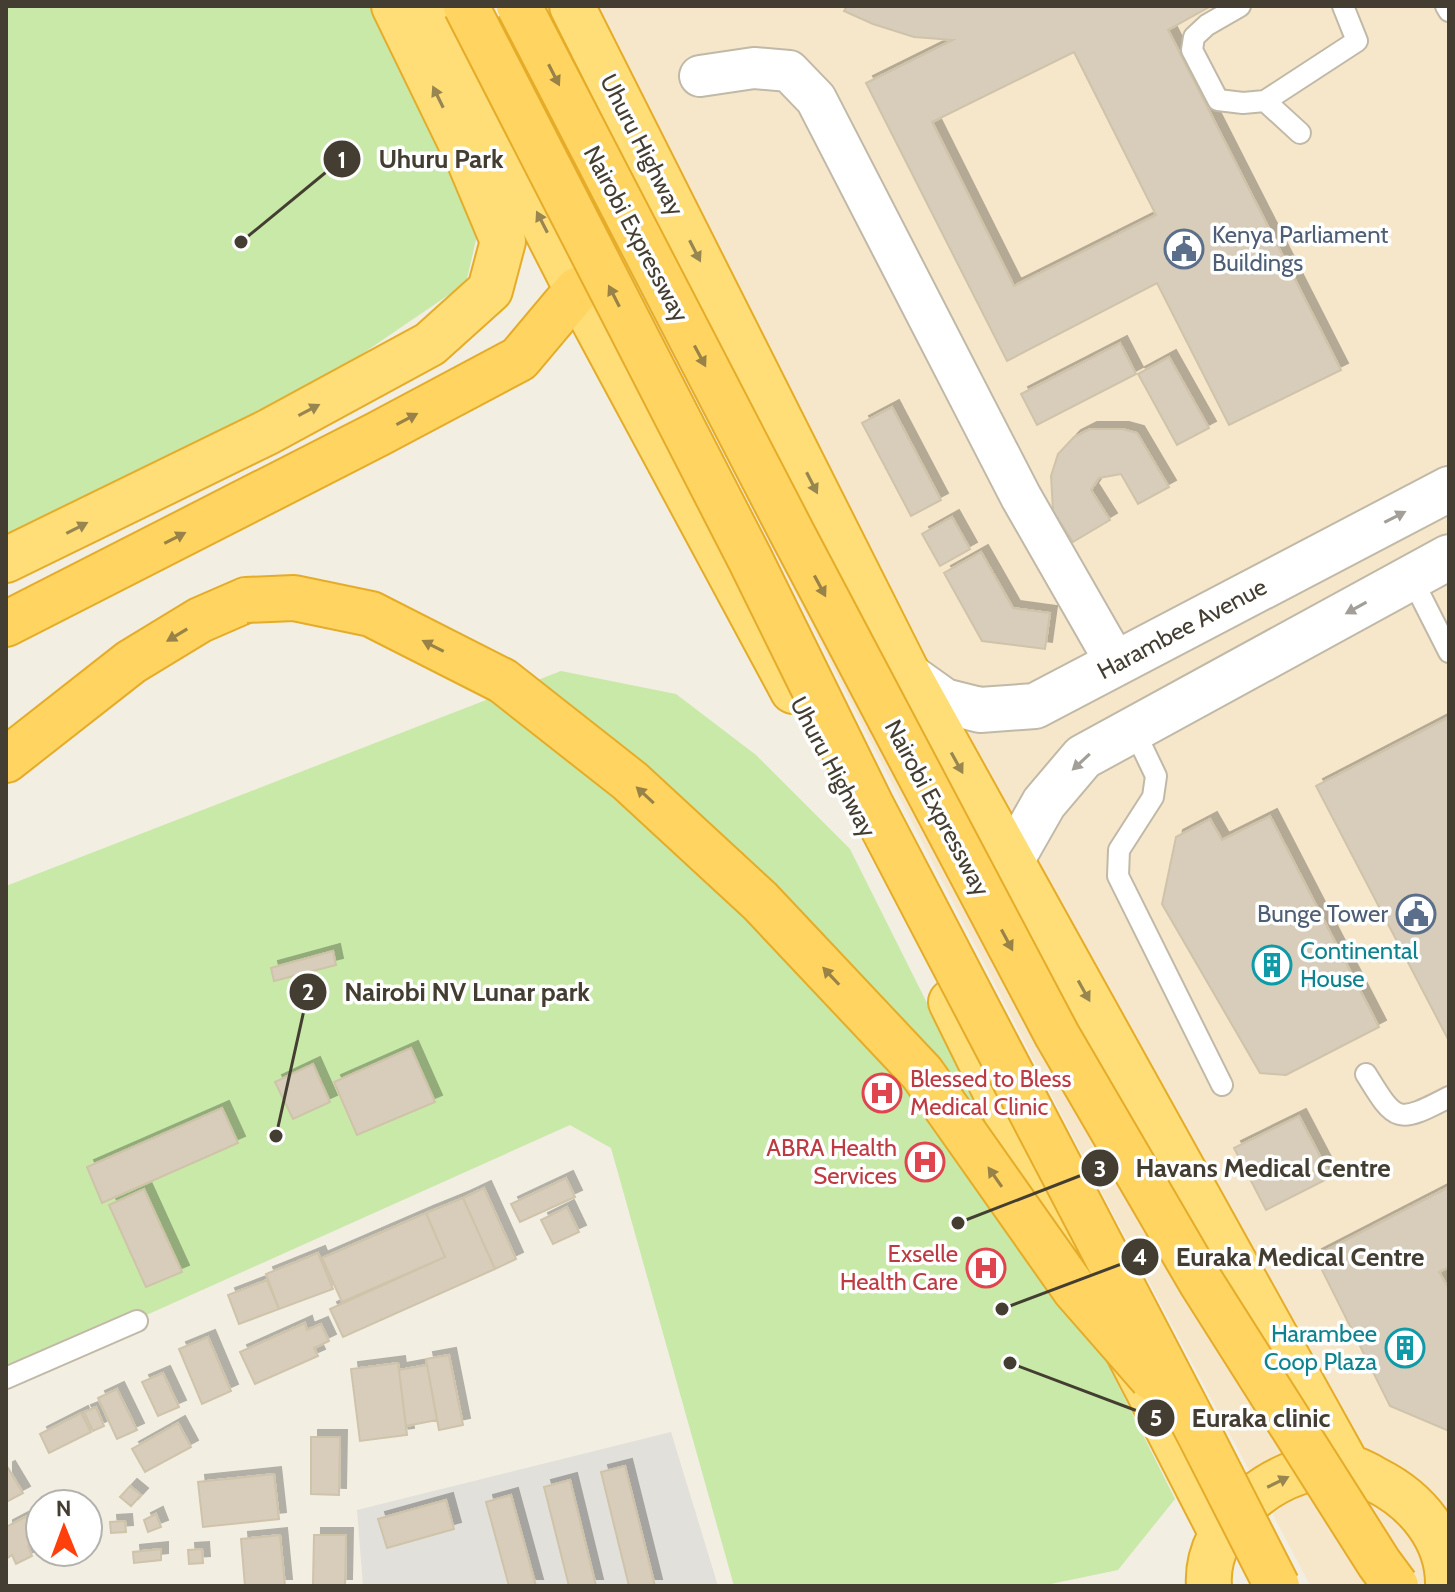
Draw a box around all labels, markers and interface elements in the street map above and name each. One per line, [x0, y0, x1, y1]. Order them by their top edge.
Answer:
one-way arrow [548, 64, 561, 87]
street label: Uhuru Highway [594, 69, 691, 221]
one-way arrow [431, 85, 445, 108]
callout: Uhuru Park [322, 134, 519, 184]
street label: Nairobi Expressway [578, 141, 695, 327]
text: Uhuru Park [378, 143, 504, 175]
text: 1 [338, 145, 346, 174]
one-way arrow [535, 211, 549, 233]
place label: Kenya Parliament Buildings [1212, 220, 1388, 277]
public building icon: Kenya Parliament Buildings [1163, 228, 1205, 270]
one-way arrow [688, 239, 702, 262]
one-way arrow [607, 285, 621, 308]
one-way arrow [692, 345, 706, 367]
one-way arrow [297, 403, 320, 417]
one-way arrow [395, 413, 418, 426]
one-way arrow [805, 471, 819, 494]
one-way arrow [1383, 511, 1406, 524]
one-way arrow [65, 521, 88, 534]
one-way arrow [164, 532, 187, 545]
street label: Harambee Avenue [1092, 572, 1271, 685]
one-way arrow [814, 575, 827, 598]
one-way arrow [1345, 600, 1367, 614]
one-way arrow [166, 627, 188, 641]
one-way arrow [422, 639, 445, 652]
street label: Uhuru Highway [784, 691, 883, 842]
street label: Nairobi Expressway [879, 715, 996, 901]
one-way arrow [951, 752, 964, 775]
one-way arrow [1072, 753, 1091, 771]
one-way arrow [636, 786, 655, 804]
public building icon: Bunge Tower [1395, 893, 1437, 935]
place label: Bunge Tower [1257, 899, 1388, 928]
one-way arrow [1000, 929, 1014, 951]
place label: Continental House [1300, 936, 1419, 993]
building icon: Continental House [1251, 944, 1293, 986]
callout: Nairobi NV Lunar park [288, 967, 606, 1017]
one-way arrow [822, 967, 840, 986]
text: Nairobi NV Lunar park [344, 976, 590, 1008]
text: 2 [302, 977, 314, 1006]
one-way arrow [1077, 979, 1090, 1002]
place label: Blessed to Bless Medical Clinic [910, 1064, 1071, 1121]
hospital icon: Blessed to Bless Medical Clinic [861, 1072, 903, 1114]
place label: ABRA Health Services [766, 1133, 897, 1190]
hospital icon: ABRA Health Services [904, 1141, 946, 1183]
callout: Havans Medical Centre [1080, 1143, 1407, 1193]
text: Havans Medical Centre [1135, 1152, 1391, 1184]
text: 3 [1094, 1154, 1106, 1183]
one-way arrow [988, 1166, 1003, 1187]
callout: Euraka Medical Centre [1120, 1232, 1440, 1282]
place label: Exselle Health Care [840, 1239, 958, 1296]
text: Euraka Medical Centre [1176, 1241, 1424, 1273]
text: 4 [1133, 1242, 1147, 1271]
hospital icon: Exselle Health Care [965, 1247, 1007, 1289]
place label: Harambee Coop Plaza [1264, 1319, 1377, 1376]
building icon: Harambee Coop Plaza [1384, 1327, 1426, 1369]
callout: Euraka clinic [1136, 1393, 1347, 1443]
text: Euraka clinic [1192, 1402, 1331, 1434]
text: 5 [1150, 1403, 1162, 1432]
one-way arrow [1266, 1475, 1289, 1489]
north arrow [24, 1488, 104, 1568]
text: N [56, 1495, 72, 1522]

